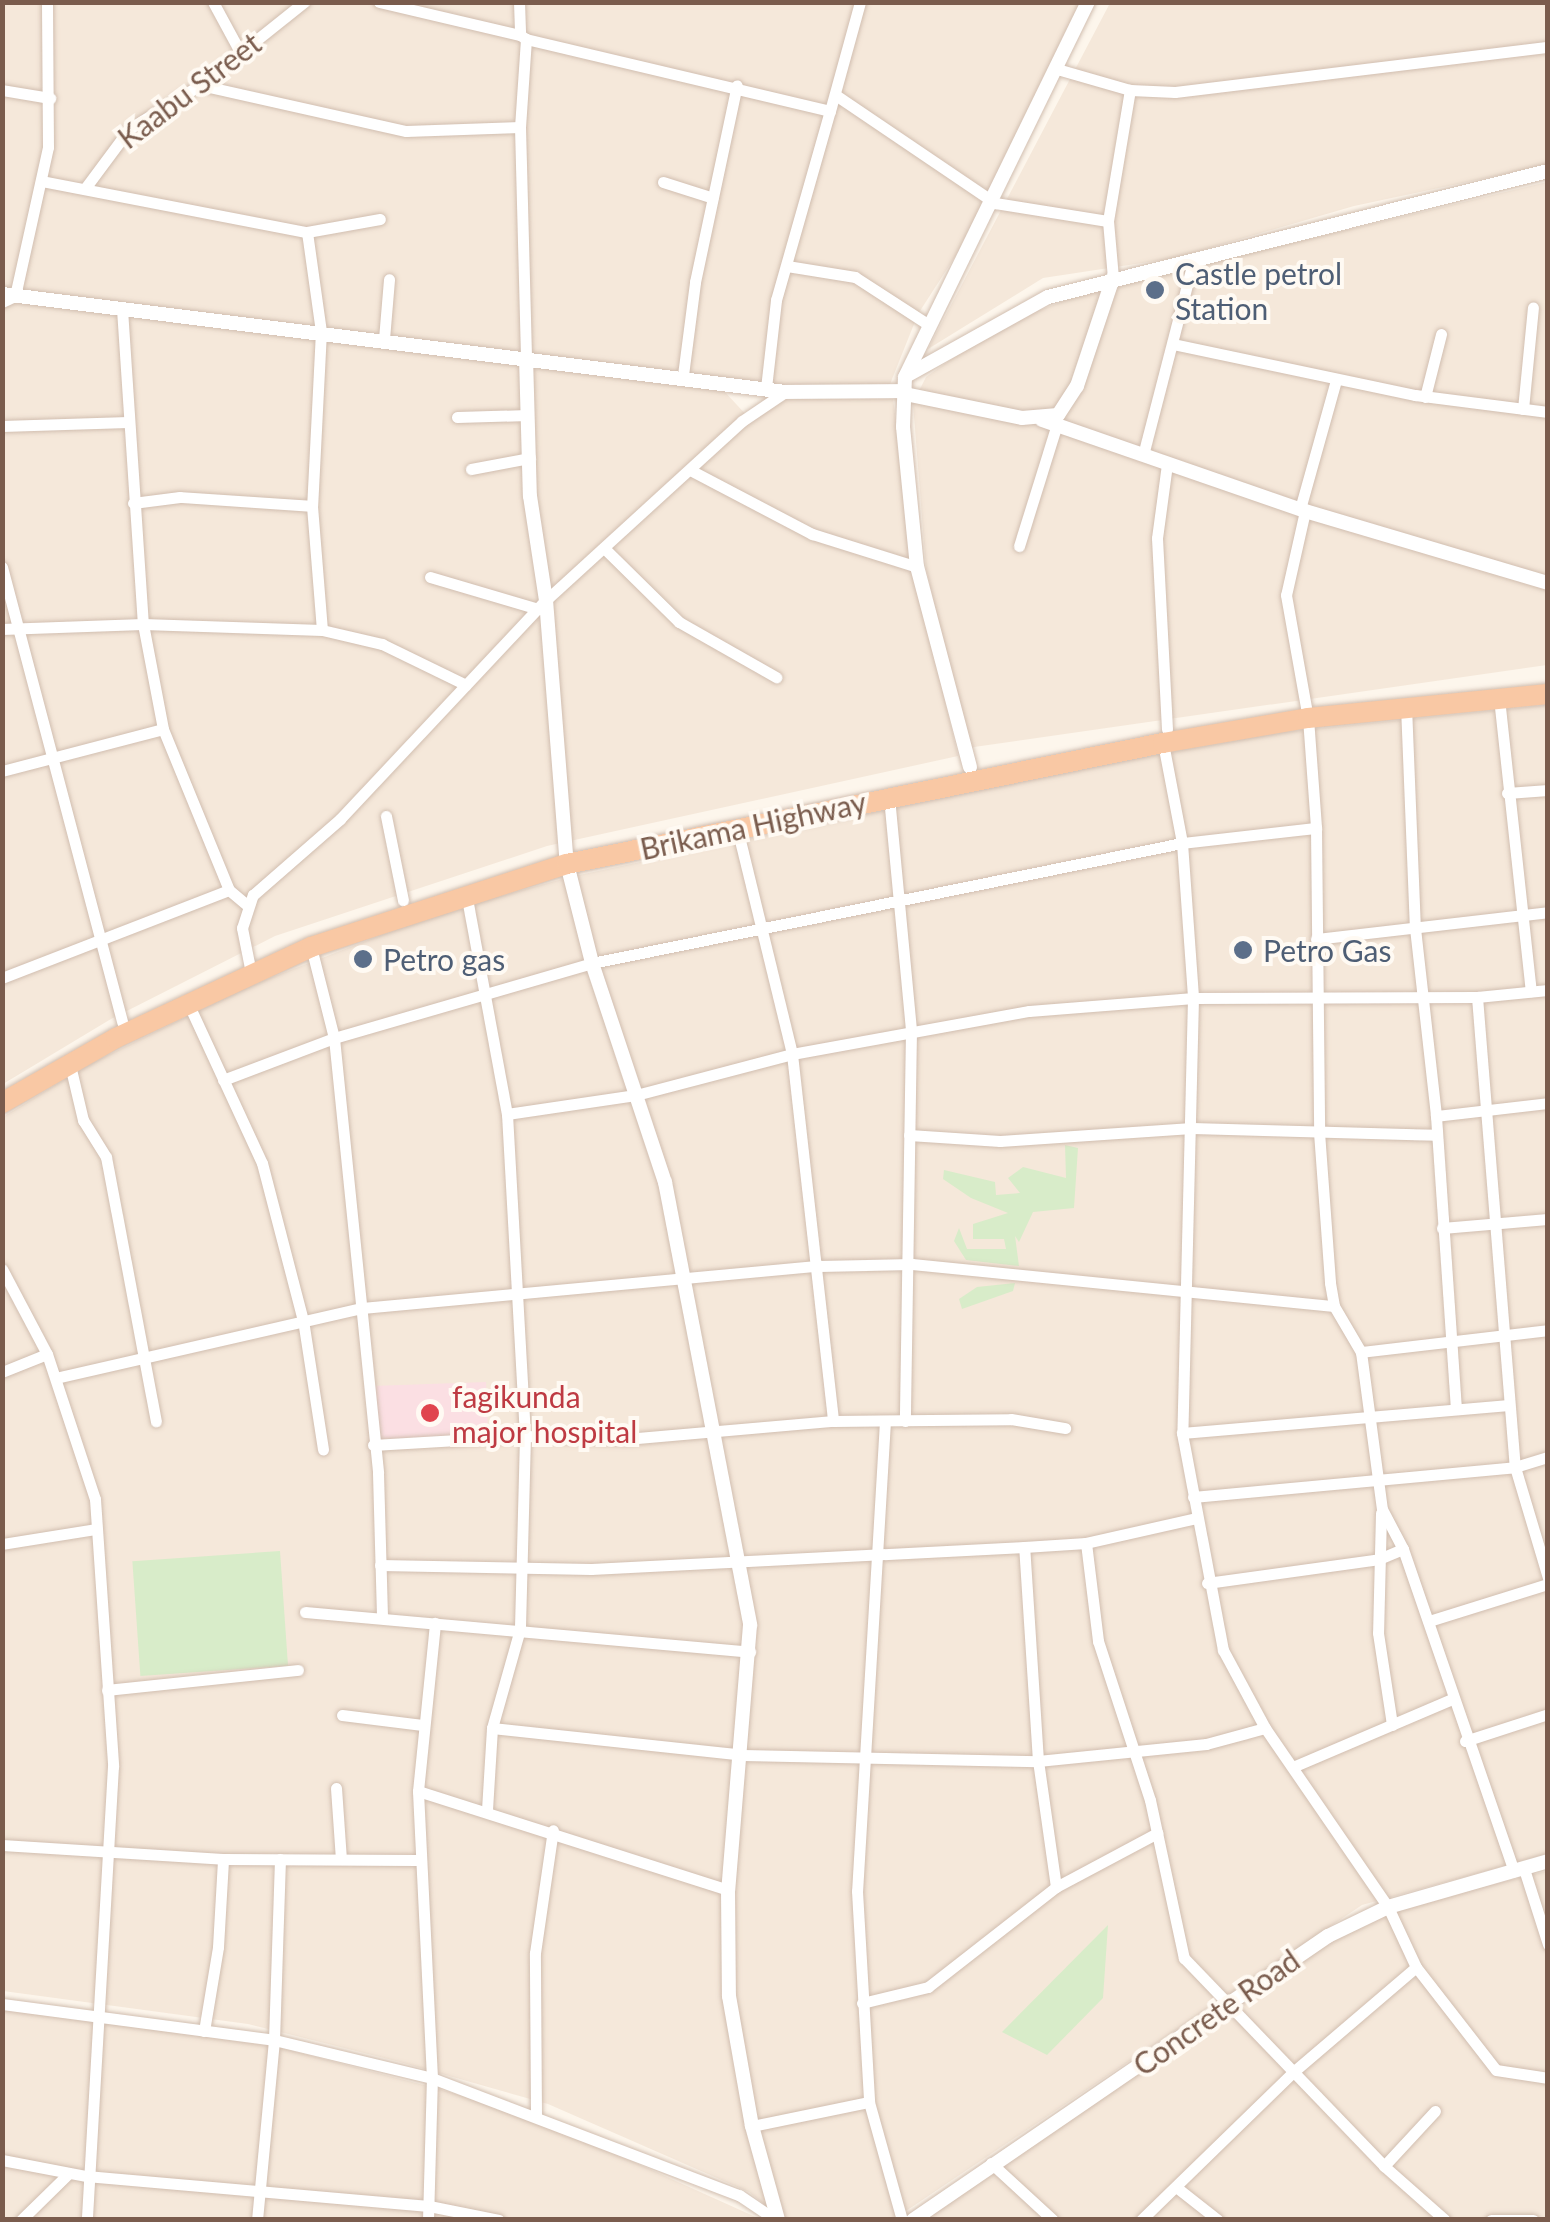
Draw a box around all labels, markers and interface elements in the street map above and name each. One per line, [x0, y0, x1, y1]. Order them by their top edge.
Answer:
street label: Kaabu Street [110, 25, 268, 155]
place label: Castle petrol Station [1175, 255, 1342, 326]
marker: Castle petrol Station [1144, 279, 1166, 301]
street label: Brikama Highway [637, 783, 869, 867]
place label: Petro Gas [1263, 932, 1391, 968]
marker: Petro Gas [1232, 939, 1254, 961]
place label: Petro gas [383, 941, 505, 977]
marker: Petro gas [352, 948, 374, 970]
place label: fagikunda major hospital [452, 1378, 638, 1448]
marker: fagikunda major hospital [417, 1400, 443, 1426]
street label: Concrete Road [1126, 1941, 1306, 2083]

